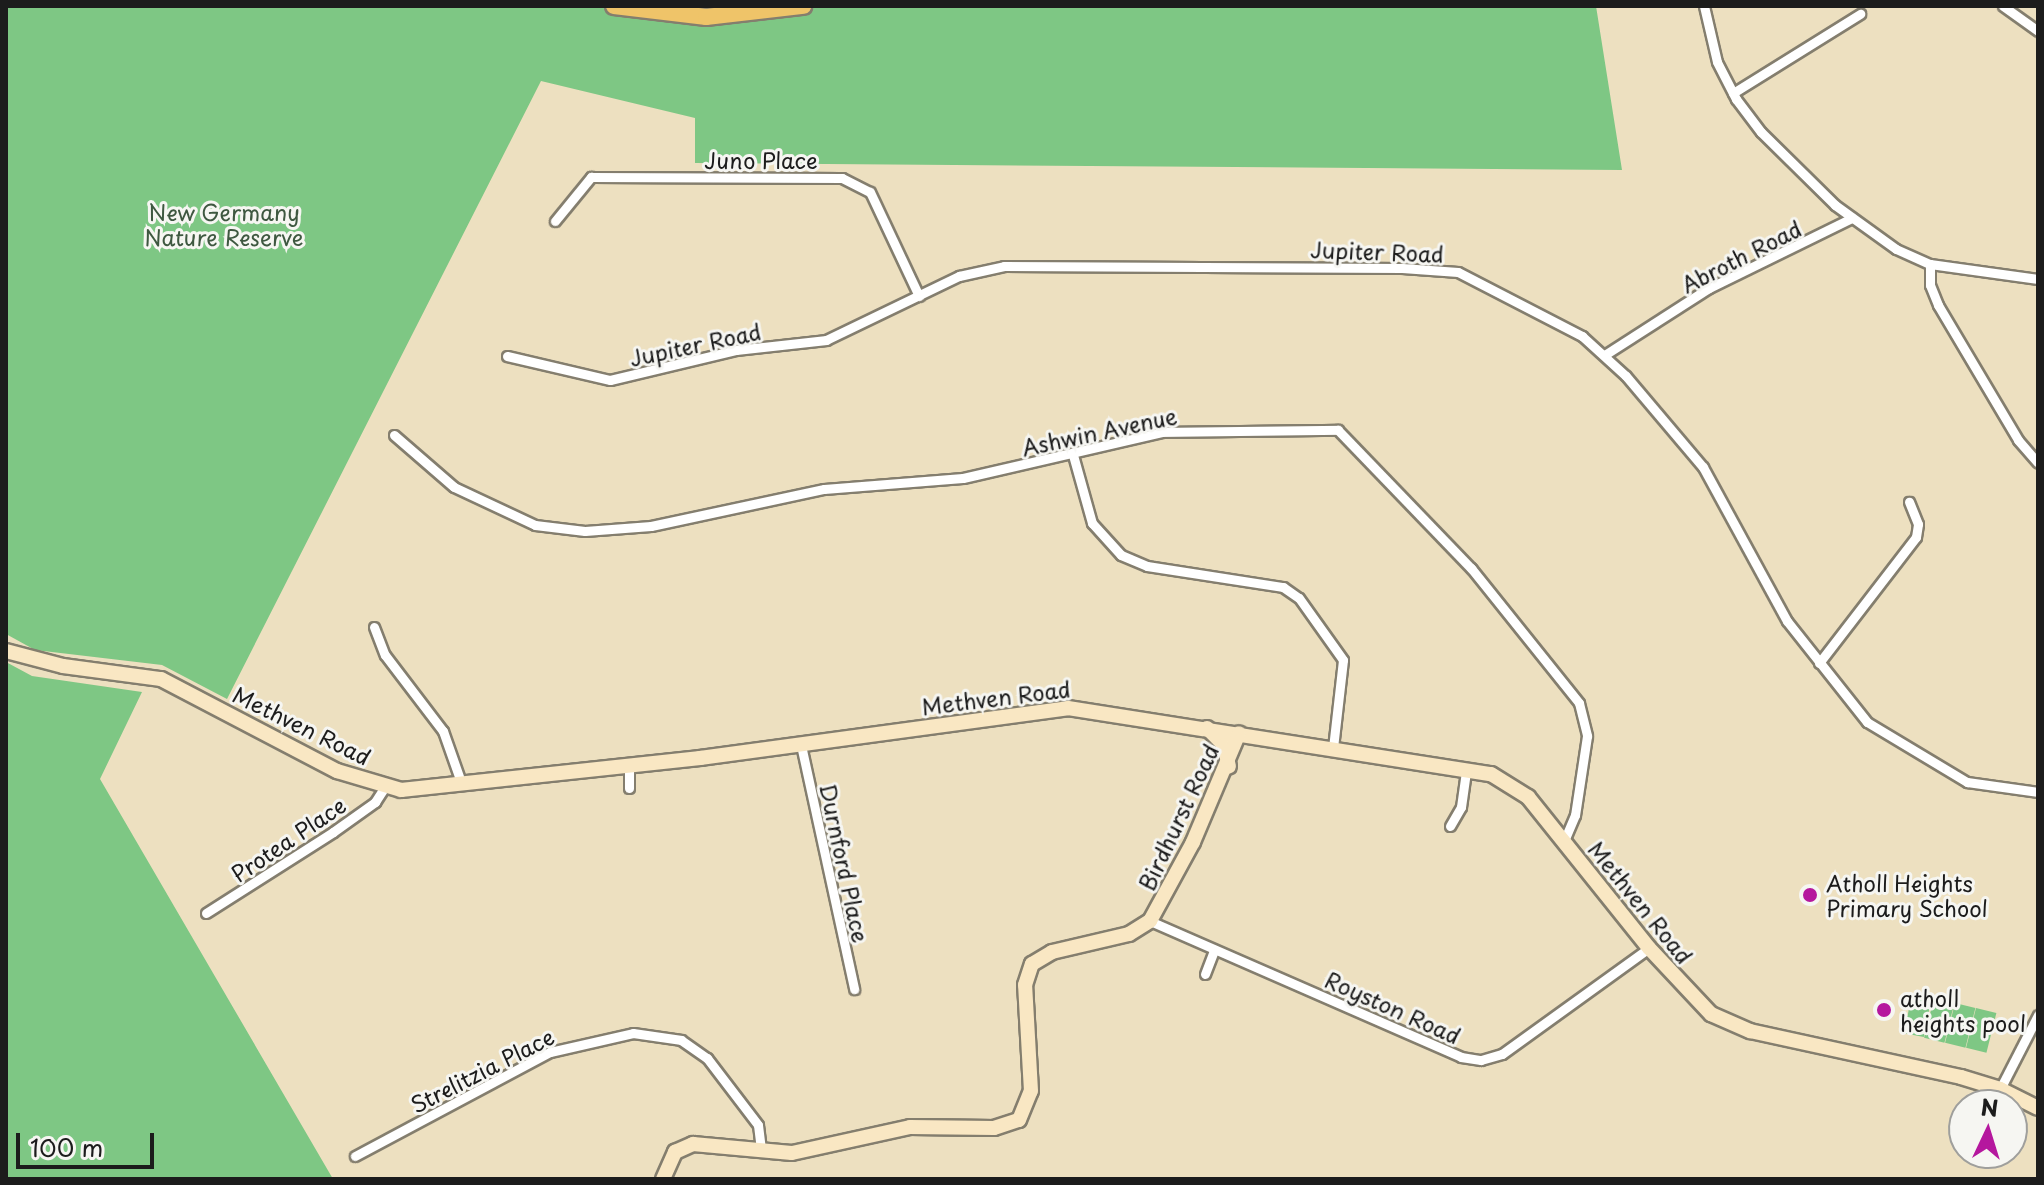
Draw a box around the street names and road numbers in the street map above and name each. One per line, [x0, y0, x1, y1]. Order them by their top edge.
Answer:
street label: Juno Place [704, 147, 818, 173]
street label: Abroth Road [1676, 214, 1806, 298]
street label: Jupiter Road [1309, 235, 1445, 267]
street label: Jupiter Road [626, 317, 764, 371]
street label: Ashwin Avenue [1019, 402, 1179, 460]
street label: Methven Road [919, 675, 1073, 719]
street label: Methven Road [228, 680, 376, 770]
street label: Birdhurst Road [1132, 739, 1224, 895]
street label: Durnford Place [815, 781, 875, 945]
street label: Protea Place [225, 791, 351, 887]
street label: Methven Road [1583, 835, 1699, 969]
street label: Royston Road [1321, 965, 1465, 1049]
street label: Strelitzia Place [406, 1022, 558, 1118]

